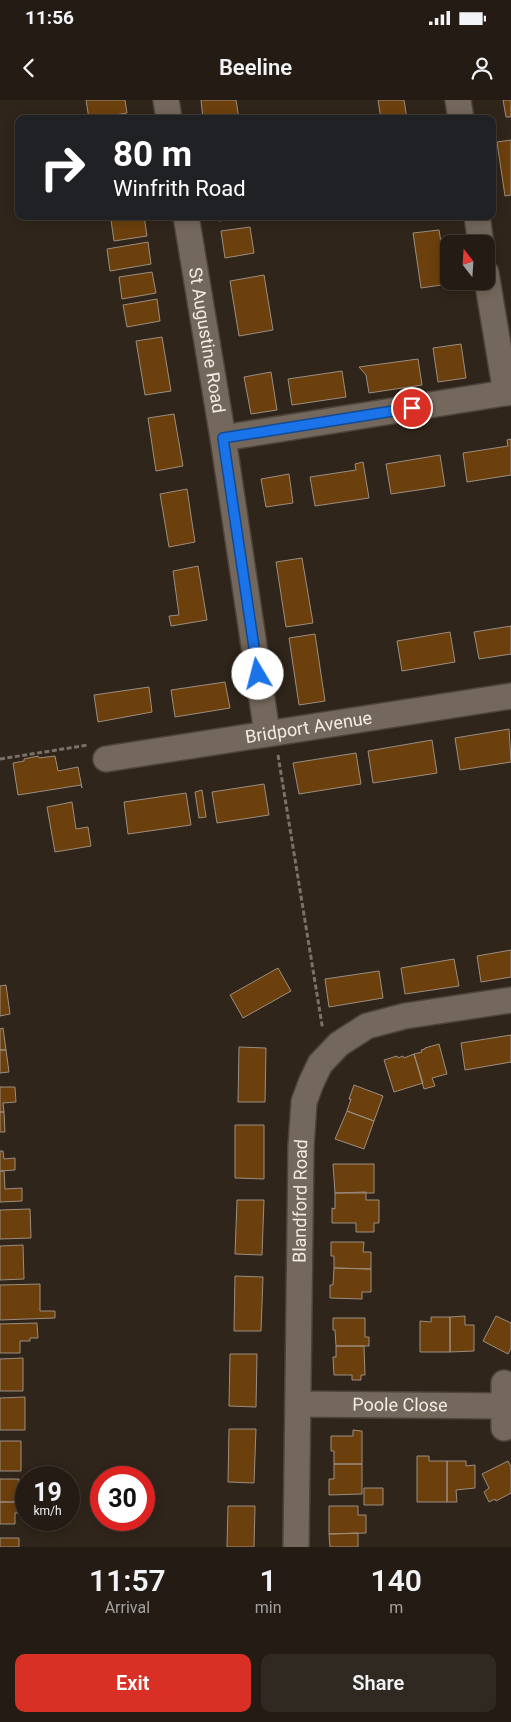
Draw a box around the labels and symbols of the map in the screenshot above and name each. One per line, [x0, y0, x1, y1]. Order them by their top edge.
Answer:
north arrow [440, 235, 495, 290]
street label: St Augustine Road [185, 266, 230, 415]
pin [391, 387, 433, 429]
position arrow [231, 647, 283, 699]
street label: Bridport Avenue [244, 707, 373, 747]
street label: Blandford Road [289, 1138, 311, 1263]
street label: Poole Close [352, 1394, 448, 1415]
speed limit sign: 30 [90, 1466, 155, 1531]

